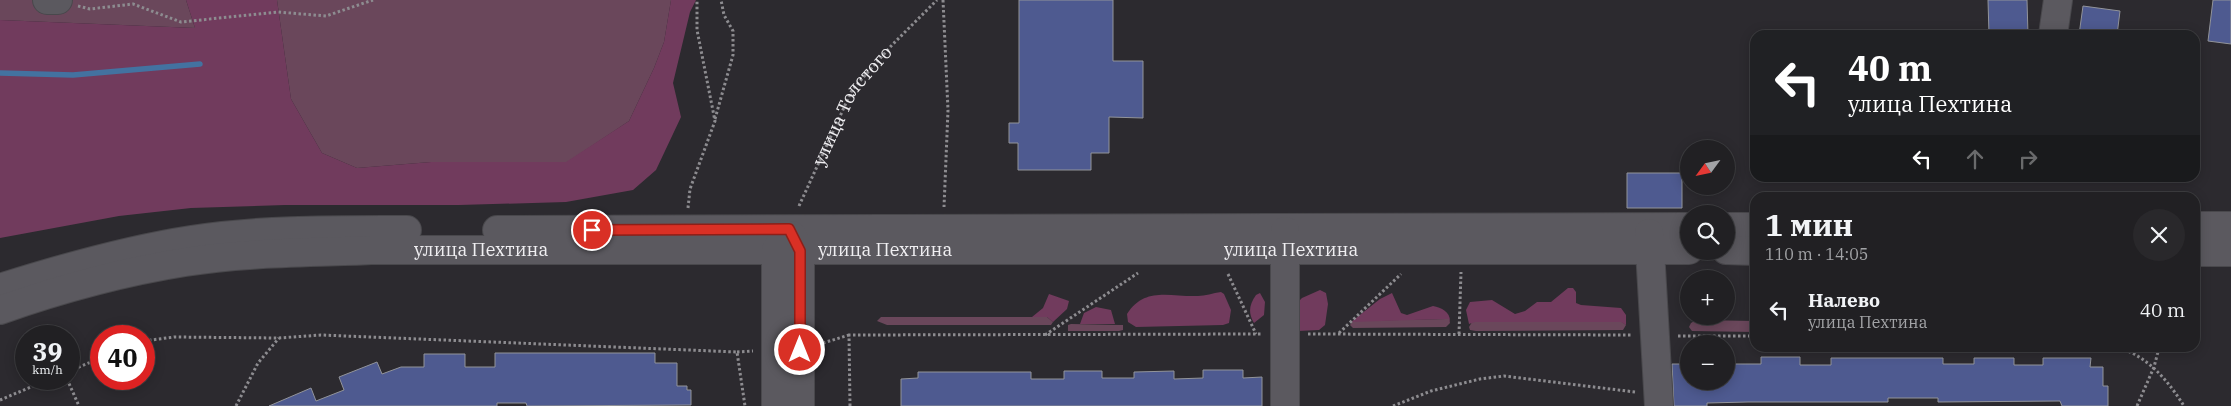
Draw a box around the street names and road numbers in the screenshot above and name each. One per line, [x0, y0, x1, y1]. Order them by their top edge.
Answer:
street label: улица Толстого [807, 41, 897, 169]
street label: улица Пехтина [414, 238, 548, 261]
street label: улица Пехтина [818, 238, 952, 261]
street label: улица Пехтина [1224, 238, 1358, 261]

